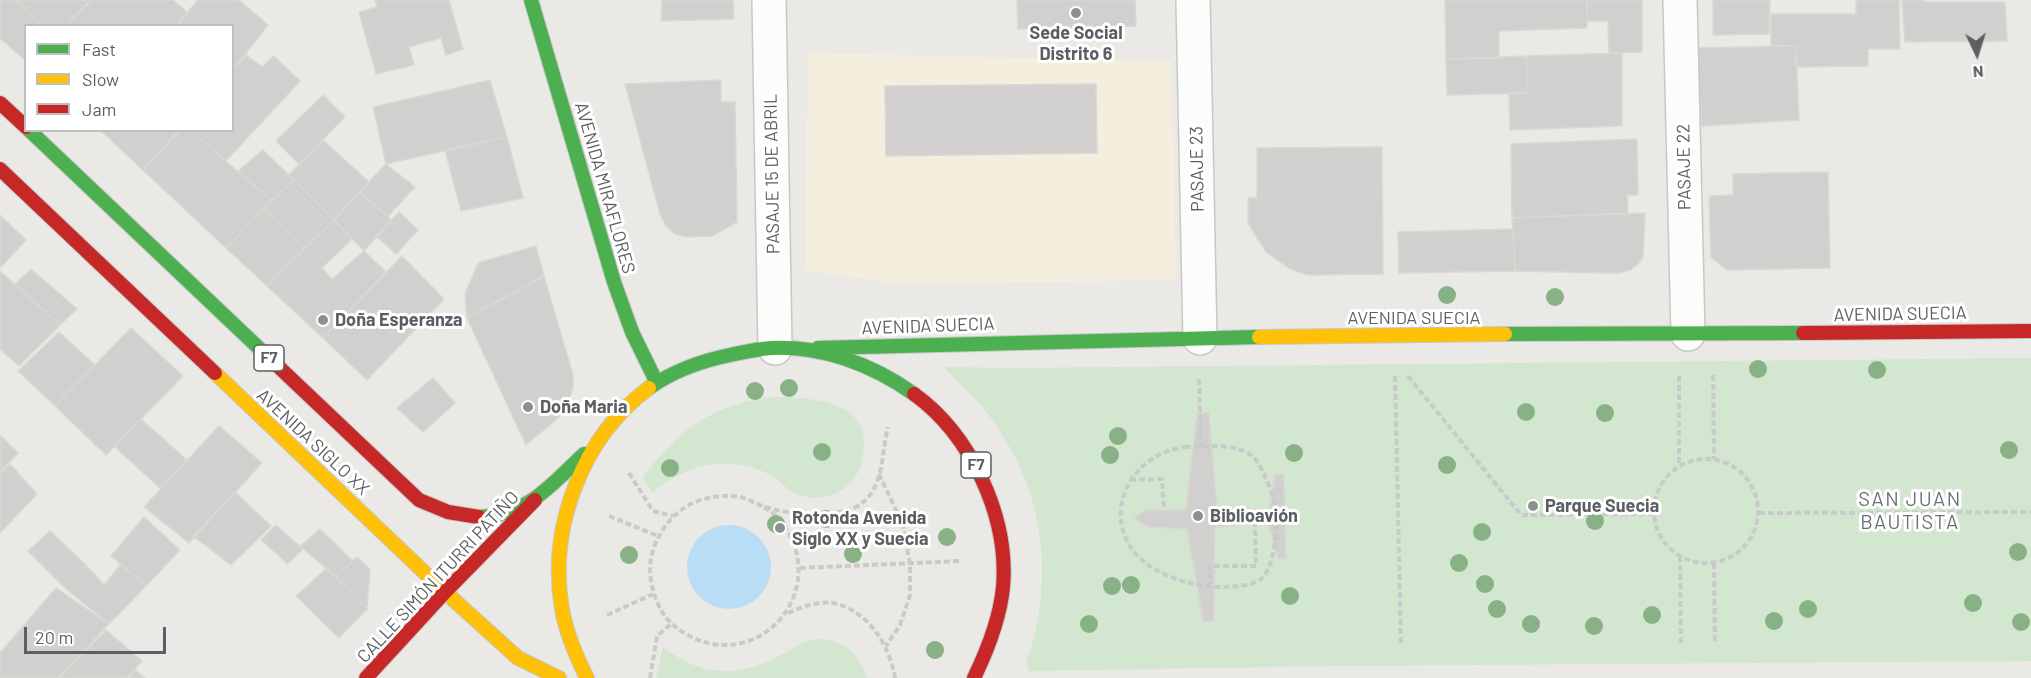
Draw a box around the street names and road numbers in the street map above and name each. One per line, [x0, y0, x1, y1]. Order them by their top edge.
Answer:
street label: PASAJE 15 DE ABRIL [760, 94, 784, 254]
street label: AVENIDA MIRAFLORES [570, 100, 640, 276]
street label: PASAJE 22 [1672, 124, 1696, 210]
street label: PASAJE 23 [1185, 126, 1209, 212]
street label: AVENIDA SUECIA [1833, 302, 1967, 326]
street label: AVENIDA SUECIA [1348, 307, 1480, 329]
street label: AVENIDA SUECIA [861, 313, 995, 339]
road number: F7 [254, 345, 284, 371]
street label: AVENIDA SIGLO XX [252, 384, 374, 500]
road number: F7 [961, 452, 991, 478]
street label: CALLE SIMÓN ITURRI PATIÑO [353, 487, 523, 667]

